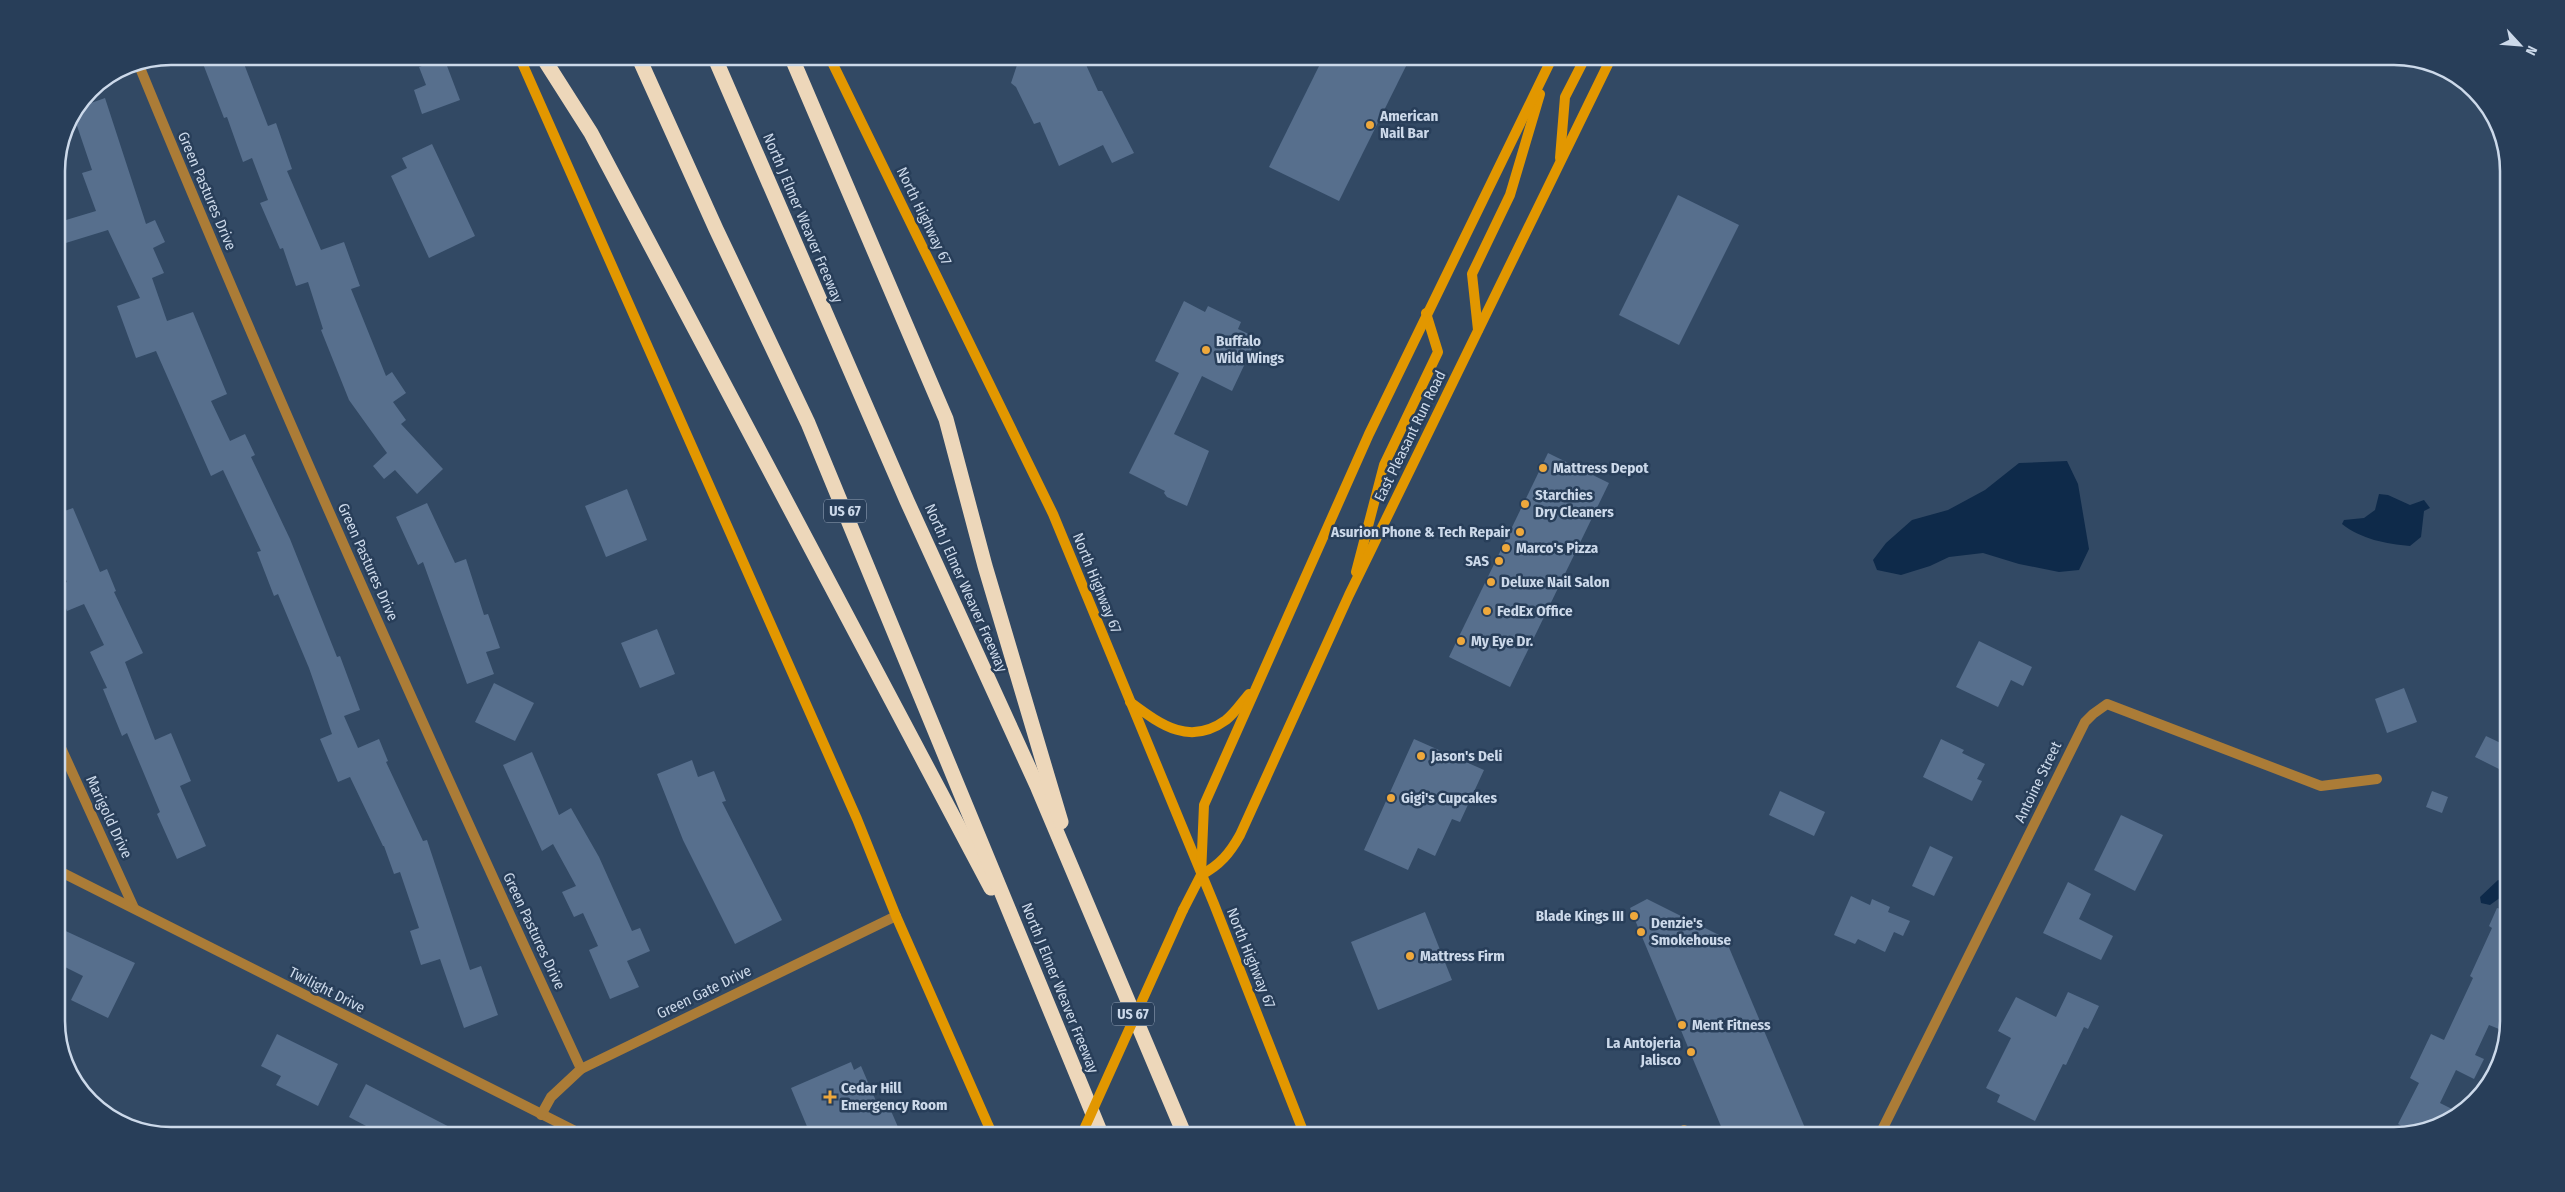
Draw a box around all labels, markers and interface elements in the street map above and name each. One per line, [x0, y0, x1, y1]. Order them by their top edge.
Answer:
north arrow [2495, 20, 2545, 70]
text: N [2522, 43, 2541, 58]
place label: American Nail Bar [1379, 107, 1438, 142]
marker: American Nail Bar [1364, 119, 1376, 131]
street label: Green Pastures Drive [174, 129, 240, 253]
street label: North J Elmer Weaver Freeway [759, 131, 847, 306]
street label: North Highway 67 [893, 164, 955, 268]
place label: Buffalo Wild Wings [1216, 332, 1284, 367]
marker: Buffalo Wild Wings [1200, 344, 1212, 356]
street label: East Pleasant Run Road [1370, 368, 1450, 504]
place label: Mattress Depot [1553, 459, 1649, 477]
marker: Mattress Depot [1537, 462, 1549, 474]
place label: Starchies Dry Cleaners [1535, 486, 1614, 521]
marker: Starchies Dry Cleaners [1519, 498, 1531, 510]
street label: Green Pastures Drive [334, 500, 402, 624]
road number: US 67 [824, 500, 866, 522]
street label: North J Elmer Weaver Freeway [921, 501, 1011, 675]
place label: Asurion Phone & Tech Repair [1330, 523, 1511, 541]
marker: Asurion Phone & Tech Repair [1514, 526, 1526, 538]
street label: North Highway 67 [1069, 530, 1125, 636]
place label: Marco's Pizza [1516, 539, 1599, 557]
marker: Marco's Pizza [1500, 542, 1512, 554]
place label: SAS [1465, 552, 1489, 570]
marker: SAS [1493, 555, 1505, 567]
place label: Deluxe Nail Salon [1501, 573, 1610, 591]
marker: Deluxe Nail Salon [1485, 576, 1497, 588]
place label: FedEx Office [1497, 602, 1573, 620]
marker: FedEx Office [1481, 605, 1493, 617]
place label: My Eye Dr. [1471, 632, 1534, 650]
marker: My Eye Dr. [1455, 635, 1467, 647]
street label: Antoine Street [2011, 738, 2065, 825]
place label: Jason's Deli [1430, 747, 1503, 765]
marker: Jason's Deli [1415, 750, 1427, 762]
street label: Marigold Drive [82, 773, 136, 861]
place label: Gigi's Cupcakes [1401, 789, 1497, 807]
marker: Gigi's Cupcakes [1385, 792, 1397, 804]
street label: Green Pastures Drive [499, 870, 569, 992]
street label: North J Elmer Weaver Freeway [1018, 900, 1103, 1076]
street label: North Highway 67 [1223, 905, 1279, 1011]
place label: Blade Kings III [1536, 907, 1624, 925]
marker: Blade Kings III [1628, 910, 1640, 922]
place label: Denzie's Smokehouse [1651, 914, 1732, 949]
marker: Denzie's Smokehouse [1635, 926, 1647, 938]
place label: Mattress Firm [1420, 947, 1505, 965]
marker: Mattress Firm [1404, 950, 1416, 962]
street label: Green Gate Drive [654, 961, 754, 1023]
street label: Twilight Drive [286, 963, 368, 1017]
road number: US 67 [1112, 1002, 1154, 1026]
place label: Ment Fitness [1692, 1016, 1771, 1034]
marker: Ment Fitness [1676, 1019, 1688, 1031]
place label: La Antojeria Jalisco [1606, 1034, 1682, 1069]
marker: La Antojeria Jalisco [1685, 1046, 1697, 1058]
place label: Cedar Hill Emergency Room [841, 1079, 947, 1114]
marker: Cedar Hill Emergency Room [823, 1090, 837, 1104]

